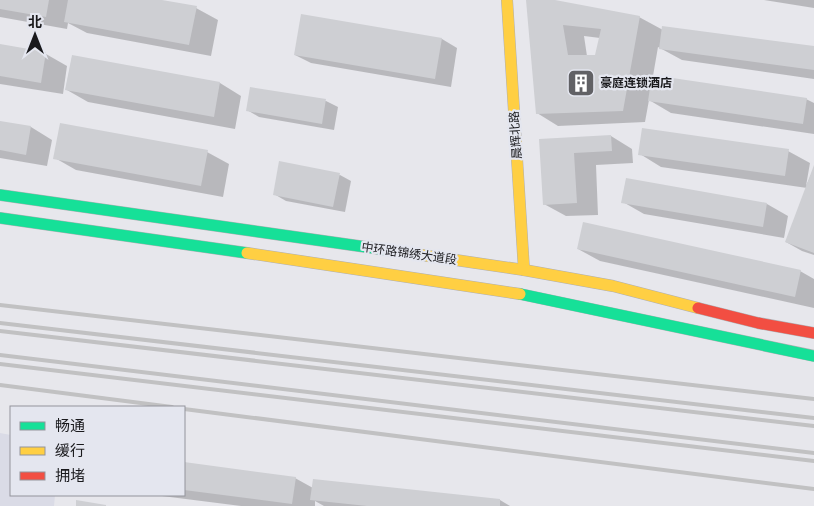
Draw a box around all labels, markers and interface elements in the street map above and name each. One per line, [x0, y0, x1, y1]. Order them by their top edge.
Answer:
north arrow [10, 10, 60, 60]
text: 北 [28, 14, 42, 31]
building icon: 豪庭连锁酒店 [566, 68, 596, 98]
place label: 豪庭连锁酒店 [600, 76, 672, 91]
street label: 晨辉北路 [507, 111, 525, 159]
street label: 中环路锦绣大道段 [360, 240, 458, 268]
legend [10, 406, 185, 496]
text: 畅通 [55, 417, 85, 435]
text: 缓行 [55, 442, 85, 460]
text: 拥堵 [55, 467, 85, 485]

